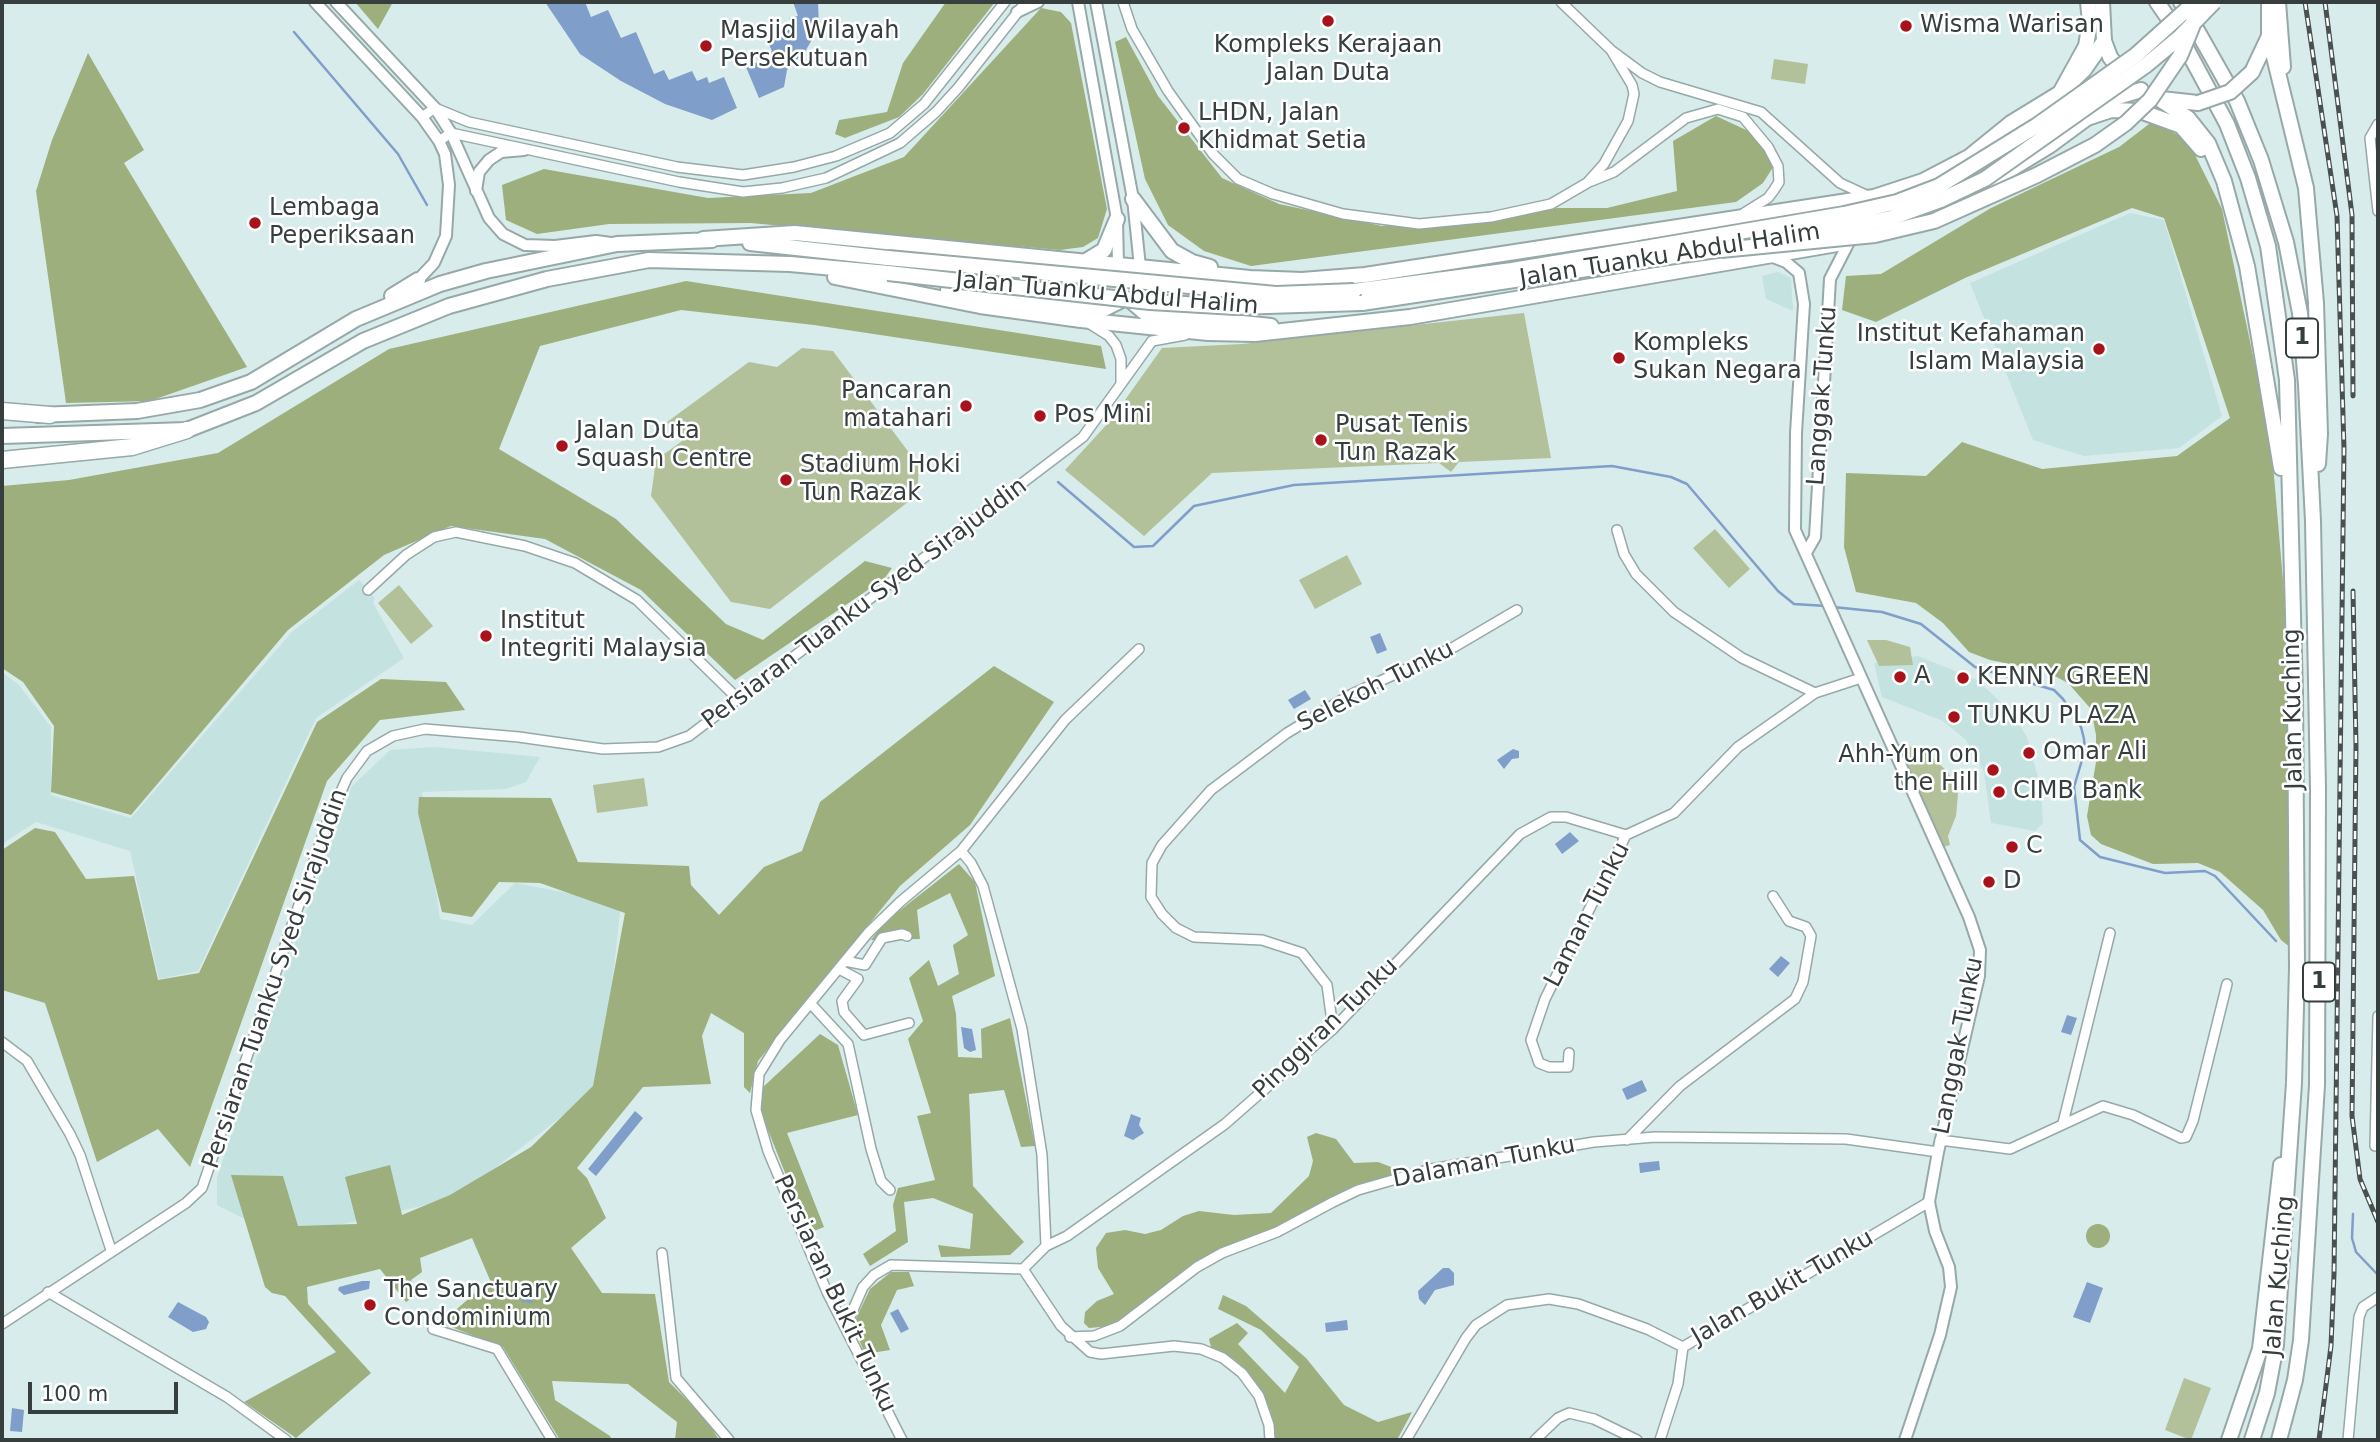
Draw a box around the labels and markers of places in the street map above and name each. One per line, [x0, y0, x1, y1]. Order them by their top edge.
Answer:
place label: Wisma Warisan [1920, 12, 2104, 40]
marker: Kompleks Kerajaan Jalan Duta [1320, 13, 1336, 29]
place label: Masjid Wilayah Persekutuan [720, 18, 899, 74]
marker: Wisma Warisan [1898, 18, 1914, 34]
place label: Kompleks Kerajaan Jalan Duta [1214, 32, 1442, 88]
marker: Masjid Wilayah Persekutuan [698, 38, 714, 54]
place label: LHDN, Jalan Khidmat Setia [1198, 100, 1367, 156]
marker: LHDN, Jalan Khidmat Setia [1176, 120, 1192, 136]
place label: Lembaga Peperiksaan [269, 195, 415, 251]
marker: Lembaga Peperiksaan [247, 215, 263, 231]
place label: Institut Kefahaman Islam Malaysia [1857, 321, 2085, 377]
place label: Kompleks Sukan Negara [1633, 330, 1802, 386]
marker: Institut Kefahaman Islam Malaysia [2091, 341, 2107, 357]
marker: Kompleks Sukan Negara [1611, 350, 1627, 366]
place label: Pancaran matahari [841, 378, 952, 434]
marker: Pancaran matahari [958, 398, 974, 414]
place label: Pos Mini [1054, 402, 1152, 430]
marker: Pos Mini [1032, 408, 1048, 424]
place label: Pusat Tenis Tun Razak [1335, 412, 1468, 468]
place label: Jalan Duta Squash Centre [576, 418, 752, 474]
marker: Pusat Tenis Tun Razak [1313, 432, 1329, 448]
marker: Jalan Duta Squash Centre [554, 438, 570, 454]
place label: Stadium Hoki Tun Razak [800, 452, 961, 508]
marker: Stadium Hoki Tun Razak [778, 472, 794, 488]
place label: Institut Integriti Malaysia [500, 608, 707, 664]
marker: Institut Integriti Malaysia [478, 628, 494, 644]
place label: A [1914, 663, 1930, 691]
place label: KENNY GREEN [1977, 664, 2150, 692]
marker: A [1892, 669, 1908, 685]
marker: KENNY GREEN [1955, 670, 1971, 686]
place label: TUNKU PLAZA [1968, 703, 2136, 731]
marker: TUNKU PLAZA [1946, 709, 1962, 725]
place label: Omar Ali [2043, 739, 2147, 767]
place label: Ahh-Yum on the Hill [1838, 742, 1979, 798]
marker: Omar Ali [2021, 745, 2037, 761]
marker: Ahh-Yum on the Hill [1985, 762, 2001, 778]
place label: CIMB Bank [2013, 778, 2142, 806]
marker: CIMB Bank [1991, 784, 2007, 800]
place label: C [2026, 833, 2043, 861]
marker: C [2004, 839, 2020, 855]
place label: D [2003, 868, 2021, 896]
marker: D [1981, 874, 1997, 890]
place label: The Sanctuary Condominium [384, 1277, 558, 1333]
marker: The Sanctuary Condominium [362, 1297, 378, 1313]

